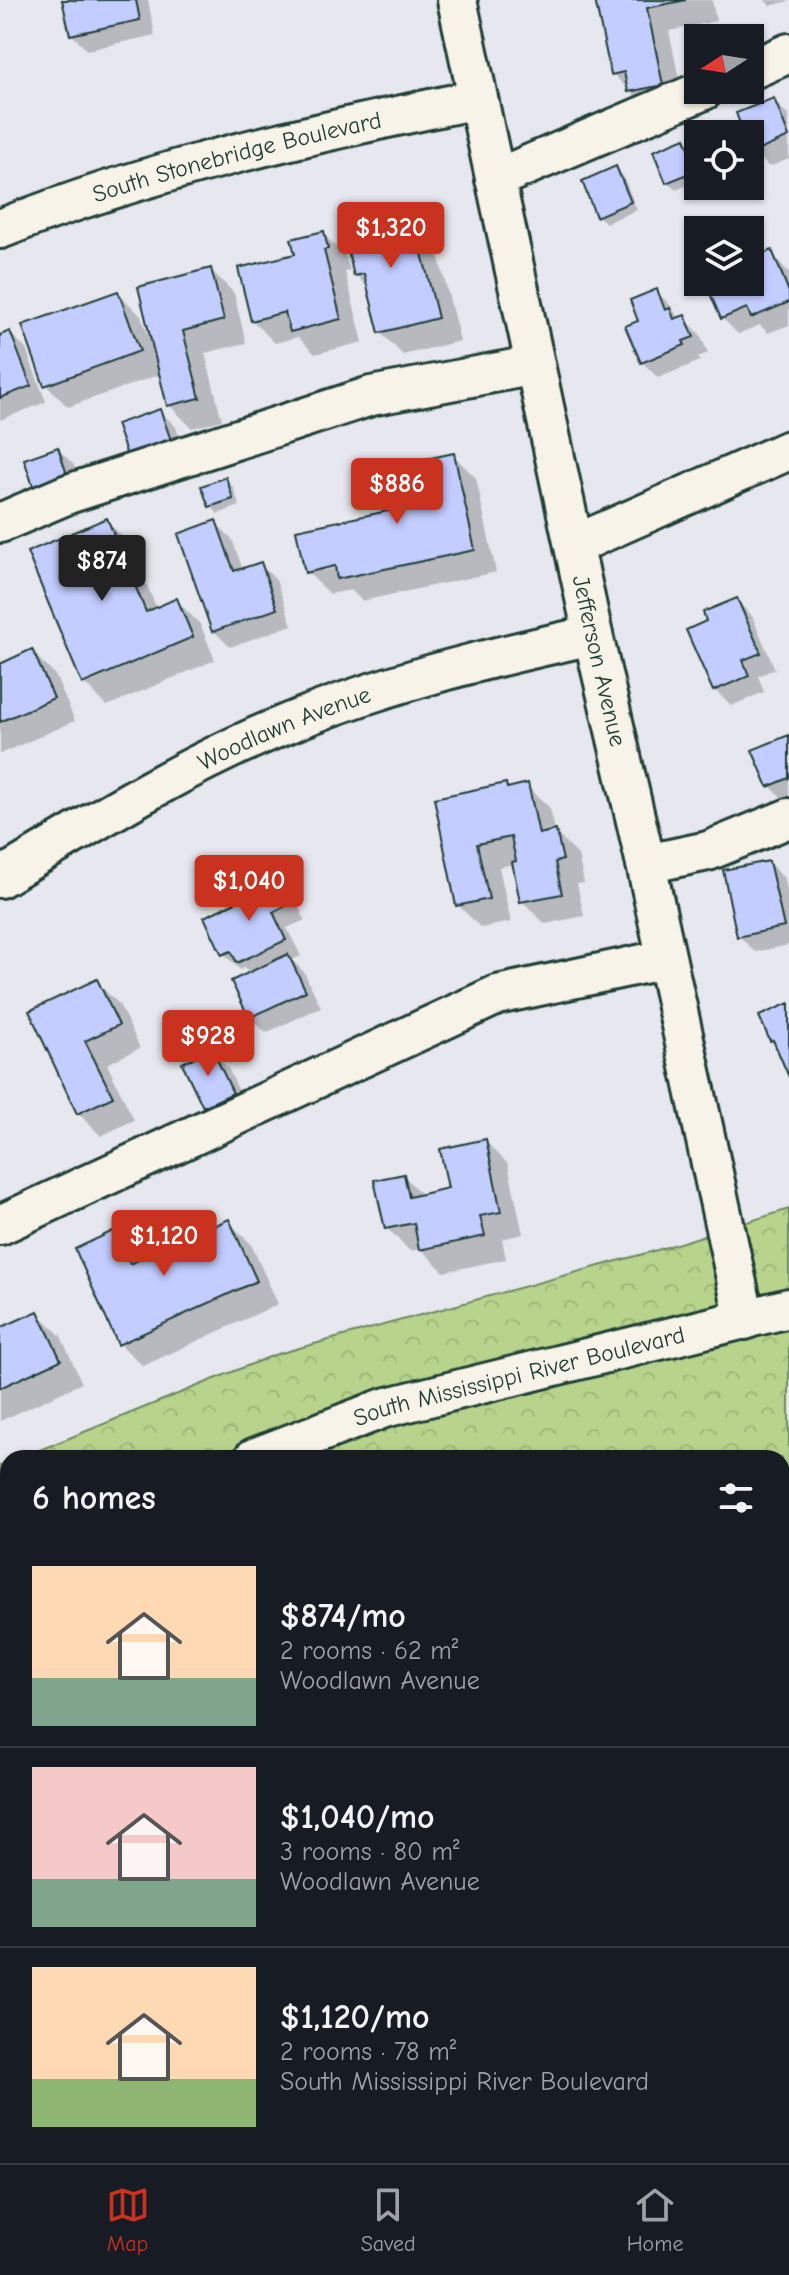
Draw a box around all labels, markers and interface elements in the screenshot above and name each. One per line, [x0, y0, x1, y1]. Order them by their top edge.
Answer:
north arrow [684, 24, 764, 104]
map controls [684, 24, 764, 296]
street label: South Stonebridge Boulevard [89, 106, 384, 208]
button: locate [684, 120, 764, 200]
pin: $1,320 [326, 202, 456, 270]
text: $1,320 [355, 213, 427, 243]
button: layers [684, 216, 764, 296]
pin: $886 [350, 458, 444, 526]
text: $886 [369, 469, 425, 499]
pin: $874 [55, 535, 149, 603]
text: $874 [77, 546, 127, 576]
street label: Jefferson Avenue [567, 573, 632, 749]
street label: Woodlawn Avenue [193, 680, 374, 776]
pin: $1,040 [184, 855, 314, 923]
text: $1,040 [213, 866, 285, 896]
pin: $928 [161, 1010, 255, 1078]
text: $928 [180, 1021, 236, 1051]
pin: $1,120 [99, 1210, 229, 1278]
text: $1,120 [130, 1221, 198, 1251]
street label: South Mississippi River Boulevard [349, 1320, 688, 1432]
icon: filters [714, 1476, 758, 1520]
text: 6 homes [32, 1478, 156, 1518]
text: $874/mo [280, 1596, 406, 1636]
icon: home [96, 1598, 192, 1694]
text: 2 rooms · 62 m² [280, 1636, 458, 1666]
text: Woodlawn Avenue [280, 1666, 480, 1696]
text: $1,040/mo [280, 1797, 435, 1837]
icon: home [96, 1799, 192, 1895]
text: 3 rooms · 80 m² [280, 1837, 459, 1867]
text: Woodlawn Avenue [280, 1867, 480, 1897]
text: $1,120/mo [280, 1997, 430, 2037]
icon: home [96, 1999, 192, 2095]
text: 2 rooms · 78 m² [280, 2037, 456, 2067]
text: South Mississippi River Boulevard [280, 2067, 649, 2097]
tab: Map [106, 2183, 150, 2257]
tab: Saved [361, 2183, 416, 2257]
tab: Home [627, 2183, 683, 2257]

